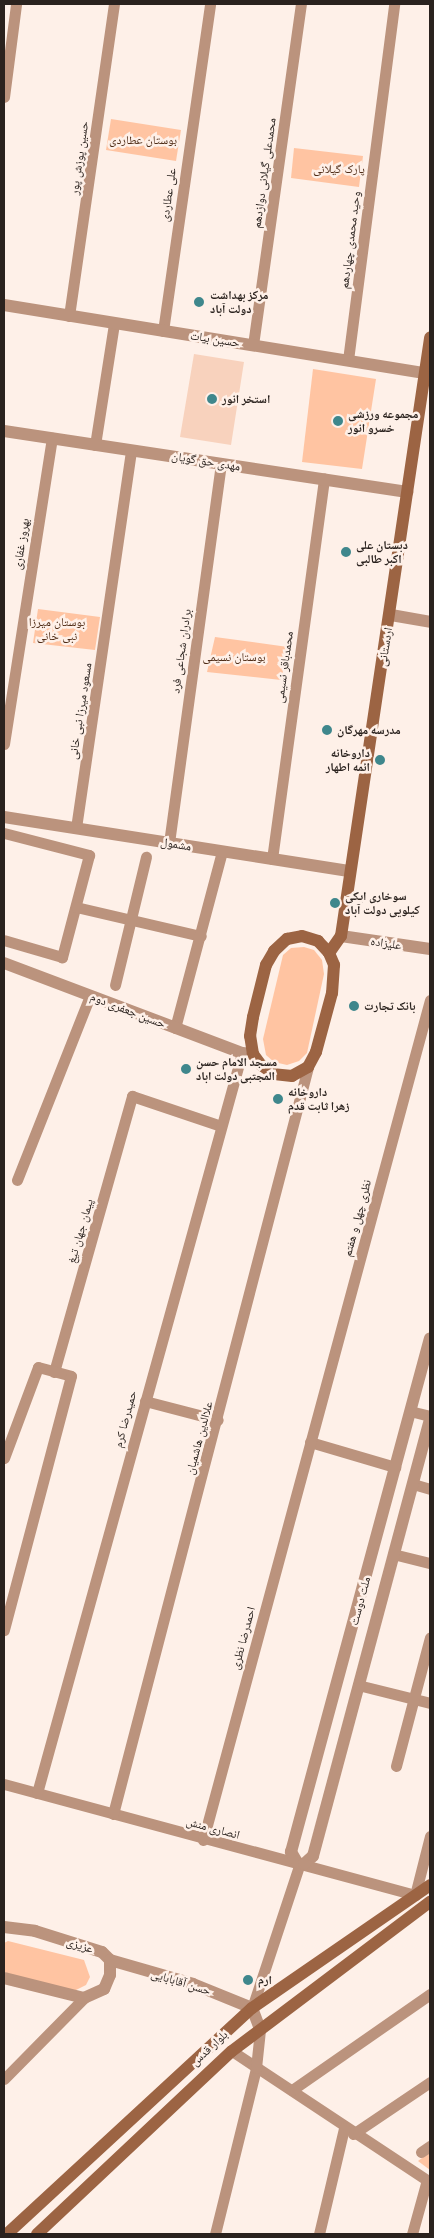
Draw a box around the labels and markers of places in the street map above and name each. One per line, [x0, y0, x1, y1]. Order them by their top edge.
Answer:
place label: مرکز بهداشت دولت آباد [210, 288, 269, 316]
marker: مرکز بهداشت دولت آباد [192, 295, 206, 309]
place label: استخر انور [222, 392, 270, 406]
marker: استخر انور [206, 393, 218, 405]
place label: مجموعه ورزشی خسرو انور [348, 407, 418, 435]
marker: مجموعه ورزشی خسرو انور [332, 415, 344, 427]
place label: دبستان علی اکبر طالبی [356, 538, 408, 566]
marker: دبستان علی اکبر طالبی [340, 546, 352, 558]
place label: مدرسه مهرگان [337, 723, 401, 737]
marker: مدرسه مهرگان [321, 724, 333, 736]
place label: داروخانه ائمه اطهار [326, 746, 370, 774]
marker: داروخانه ائمه اطهار [374, 754, 386, 766]
place label: سوخاری ایکی کیلویی دولت آباد [345, 889, 420, 917]
marker: سوخاری ایکی کیلویی دولت آباد [329, 897, 341, 909]
place label: بانک تجارت [364, 999, 415, 1013]
marker: بانک تجارت [348, 1000, 360, 1012]
place label: مسجد الامام حسن المجتبى دولت اباد [196, 1055, 277, 1083]
marker: مسجد الامام حسن المجتبى دولت اباد [180, 1063, 192, 1075]
place label: داروخانه زهرا ثابت قدم [288, 1085, 350, 1113]
marker: داروخانه زهرا ثابت قدم [272, 1093, 284, 1105]
place label: ارم [258, 1973, 272, 1987]
marker: ارم [242, 1974, 254, 1986]

